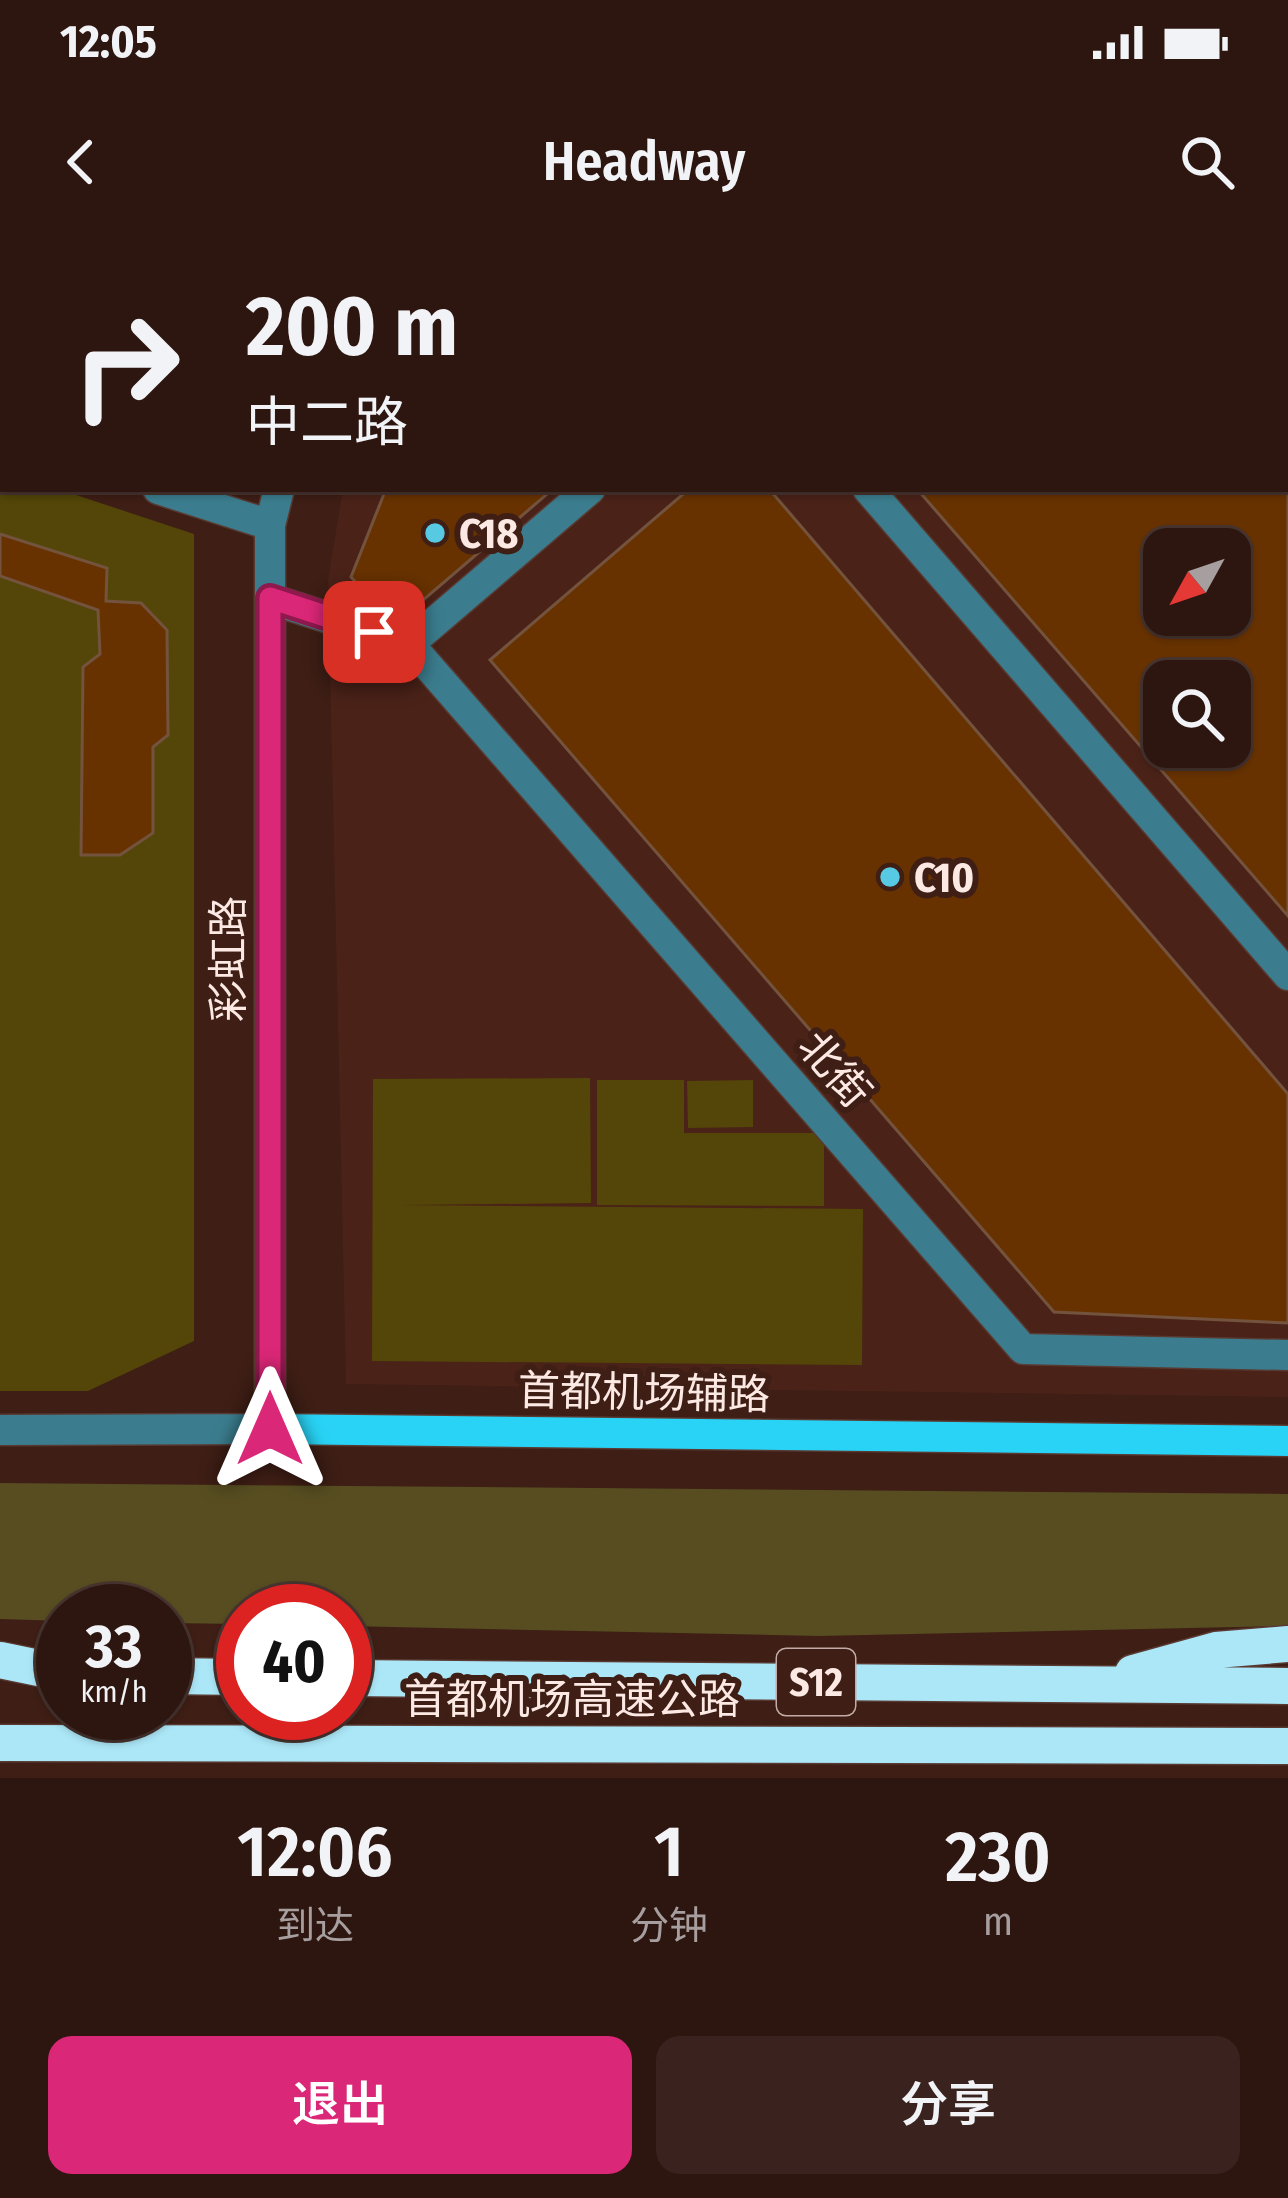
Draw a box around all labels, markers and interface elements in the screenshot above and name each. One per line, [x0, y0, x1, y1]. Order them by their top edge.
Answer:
text: 12:05 [60, 15, 157, 69]
icon: back [48, 129, 114, 195]
icon: search [1174, 129, 1240, 195]
text: Headway [543, 130, 745, 194]
text: 200 m [246, 276, 458, 377]
icon: right [48, 288, 204, 444]
text: 中二路 [246, 391, 408, 455]
place label: C18 [459, 509, 519, 559]
marker: C18 [422, 520, 448, 546]
north arrow [1143, 528, 1251, 636]
map controls [1143, 528, 1251, 768]
pin [323, 581, 425, 683]
icon: arrive [341, 599, 407, 665]
button: search [1143, 660, 1251, 768]
place label: C10 [914, 853, 974, 903]
marker: C10 [877, 864, 903, 890]
street label: 彩虹路 [204, 896, 254, 1022]
street label: 北街 [788, 1022, 881, 1118]
position arrow [207, 1366, 333, 1492]
street label: 首都机场辅路 [518, 1366, 770, 1420]
speed limit sign: 40 [216, 1584, 372, 1740]
text: 33 [86, 1611, 142, 1683]
road number: S12 [777, 1649, 855, 1715]
text: km/h [81, 1674, 147, 1710]
street label: 首都机场高速公路 [404, 1675, 740, 1725]
text: 12:06 [237, 1809, 393, 1895]
text: 1 [654, 1809, 684, 1895]
text: 230 [945, 1814, 1051, 1900]
text: m [983, 1899, 1013, 1945]
text: 到达 [276, 1903, 354, 1949]
text: 分钟 [630, 1903, 708, 1949]
button: 退出 [48, 2036, 632, 2174]
button: 分享 [656, 2036, 1240, 2174]

